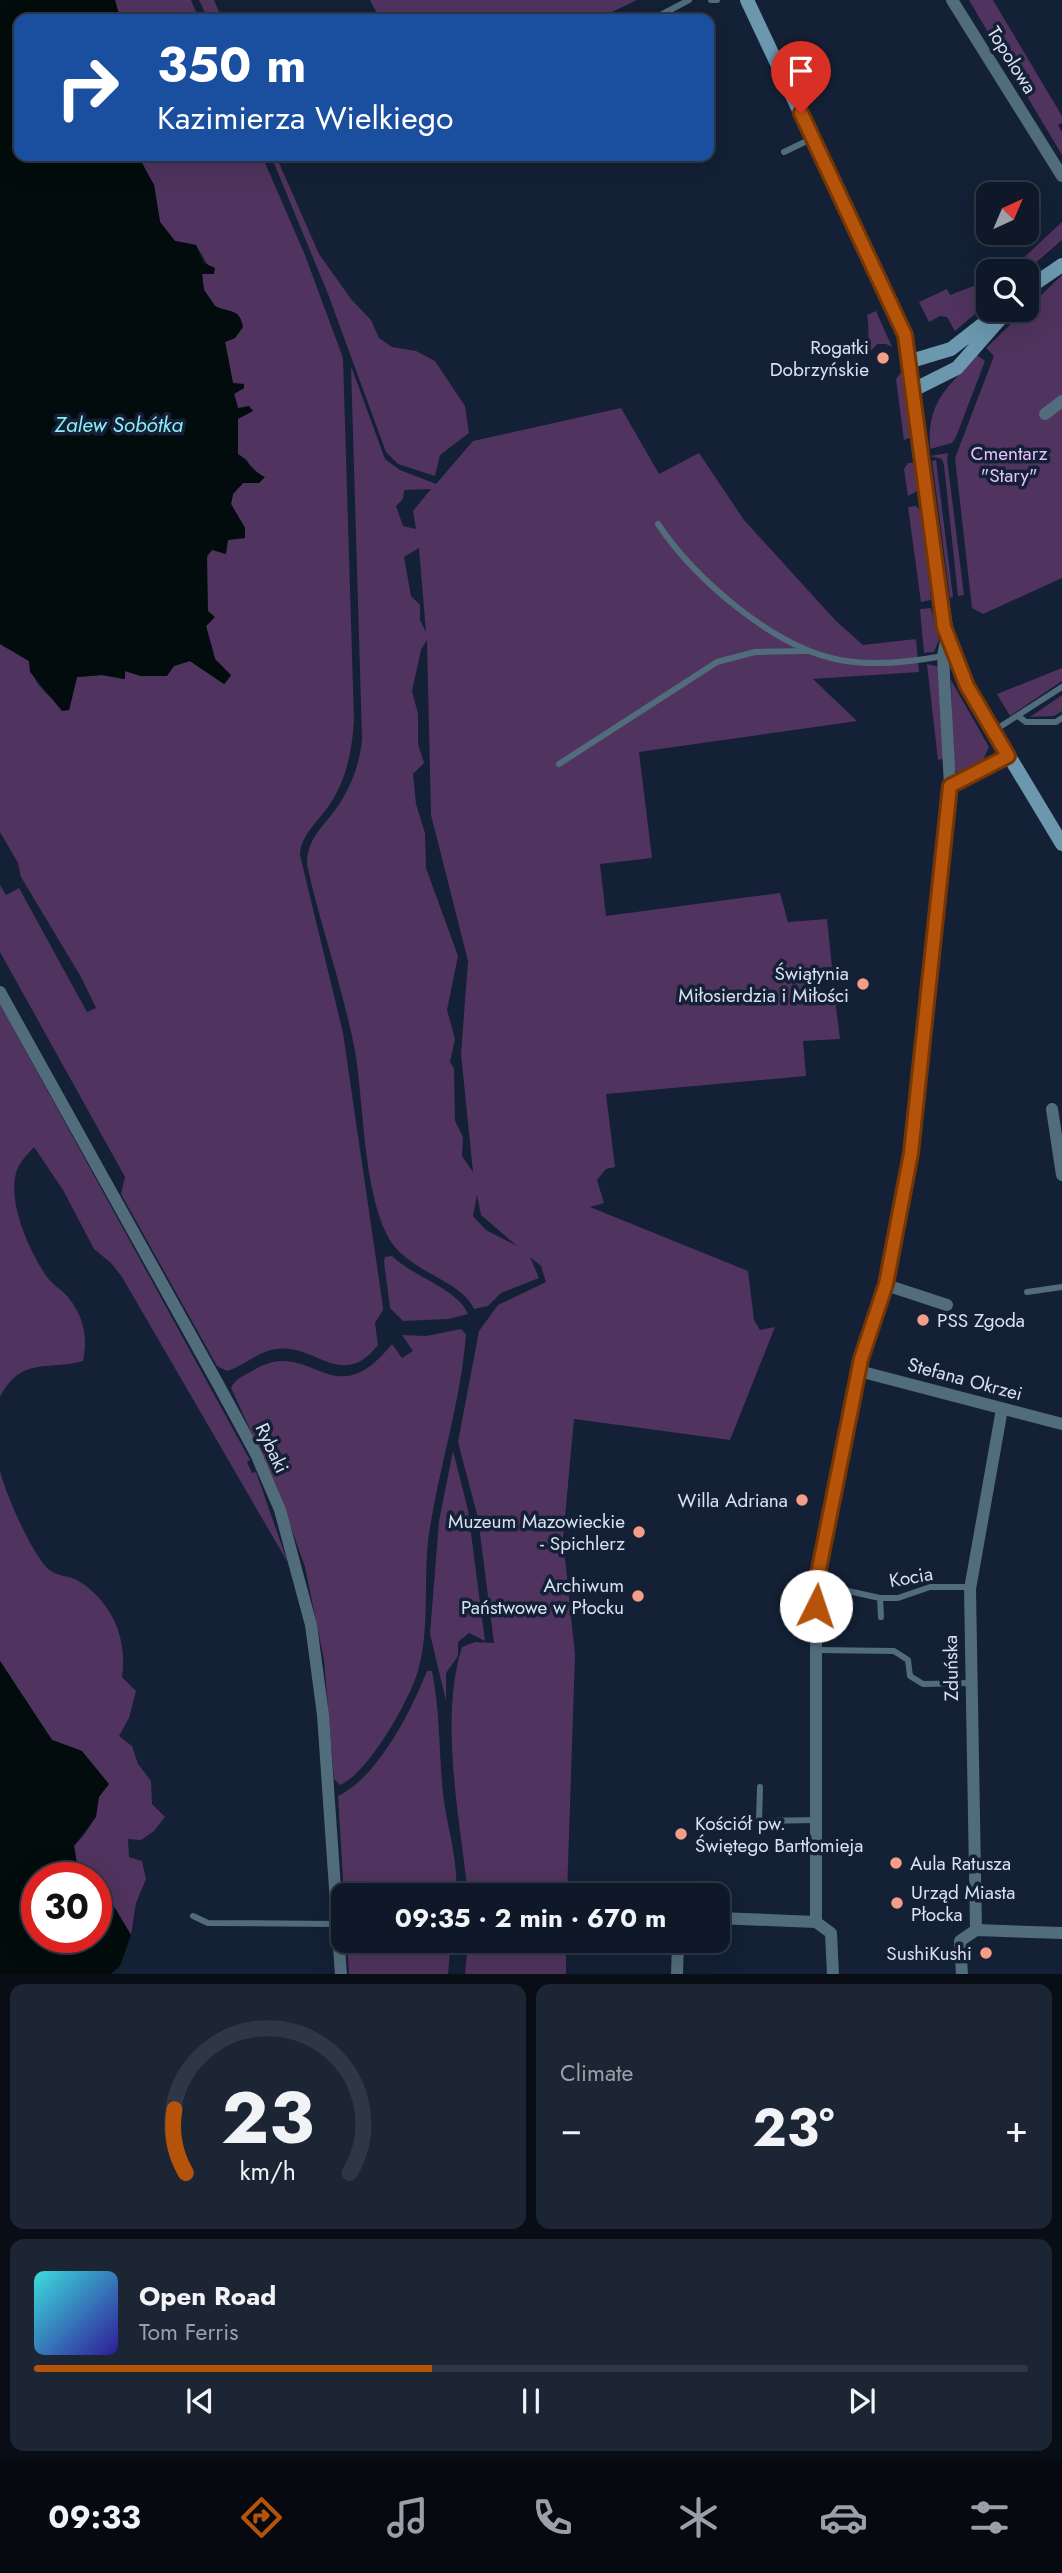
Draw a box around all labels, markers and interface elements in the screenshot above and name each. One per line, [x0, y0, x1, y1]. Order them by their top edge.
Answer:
street label: Topolowa [981, 21, 1043, 99]
text: 350 m [157, 30, 306, 100]
pin [771, 41, 831, 113]
icon: right [42, 42, 133, 133]
icon: arrive [782, 52, 820, 90]
text: Kazimierza Wielkiego [157, 95, 453, 141]
north arrow [976, 182, 1040, 245]
map controls [976, 182, 1039, 322]
button: search [976, 259, 1039, 322]
place label: Rogatki Dobrzyńskie [770, 334, 869, 383]
marker: Rogatki Dobrzyńskie [875, 350, 891, 366]
water label: Zalew Sobótka [54, 410, 184, 440]
park label: Cmentarz "Stary" [970, 440, 1048, 489]
place label: Świątynia Miłosierdzia i Miłości [678, 960, 849, 1009]
marker: Świątynia Miłosierdzia i Miłości [855, 976, 871, 992]
place label: PSS Zgoda [937, 1307, 1025, 1334]
marker: PSS Zgoda [915, 1312, 931, 1328]
street label: Stefana Okrzei [905, 1351, 1025, 1407]
street label: Rybaki [249, 1419, 295, 1477]
place label: Willa Adriana [678, 1487, 788, 1514]
marker: Willa Adriana [794, 1492, 810, 1508]
place label: Muzeum Mazowieckie - Spichlerz [448, 1508, 625, 1557]
marker: Muzeum Mazowieckie - Spichlerz [631, 1524, 647, 1540]
street label: Kocia [887, 1560, 935, 1594]
position arrow [779, 1569, 853, 1643]
place label: Archiwum Państwowe w Płocku [461, 1572, 624, 1621]
marker: Archiwum Państwowe w Płocku [630, 1588, 646, 1604]
street label: Zduńska [937, 1635, 965, 1701]
place label: Kościół pw. Świętego Bartłomieja [695, 1810, 863, 1859]
marker: Kościół pw. Świętego Bartłomieja [673, 1826, 689, 1842]
place label: Aula Ratusza [910, 1850, 1011, 1877]
marker: Aula Ratusza [888, 1855, 904, 1871]
speed limit sign: 30 [21, 1862, 112, 1953]
place label: Urząd Miasta Płocka [911, 1879, 1015, 1928]
marker: Urząd Miasta Płocka [889, 1895, 905, 1911]
text: 09:35 · 2 min · 670 m [395, 1899, 666, 1937]
place label: SushiKushi [886, 1940, 972, 1967]
marker: SushiKushi [978, 1945, 994, 1961]
text: Climate [560, 2056, 633, 2090]
text: 23 [222, 2065, 314, 2170]
text: 23° [753, 2090, 834, 2166]
text: − [560, 2101, 582, 2156]
text: + [1005, 2101, 1028, 2156]
text: km/h [240, 2152, 296, 2188]
text: Open Road [139, 2277, 276, 2315]
text: Tom Ferris [139, 2315, 238, 2349]
icon: previous [181, 2382, 219, 2420]
icon: pause [512, 2382, 550, 2420]
icon: next [843, 2382, 881, 2420]
icon: directions [237, 2493, 286, 2542]
icon: music [383, 2493, 432, 2542]
icon: phone [528, 2493, 577, 2542]
icon: climate [674, 2493, 723, 2542]
icon: car [819, 2493, 868, 2542]
icon: filters [965, 2493, 1014, 2542]
text: 09:33 [48, 2494, 141, 2540]

